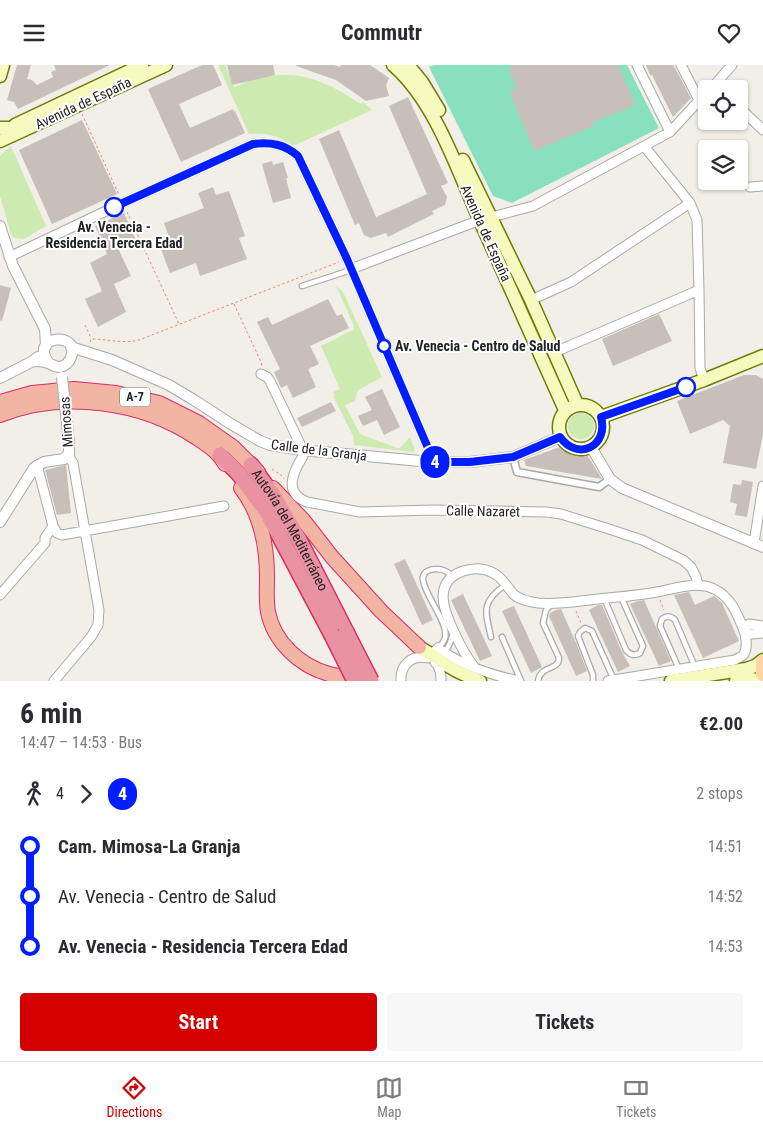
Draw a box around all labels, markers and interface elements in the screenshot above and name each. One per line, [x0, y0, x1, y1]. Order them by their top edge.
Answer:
icon: menu [20, 19, 48, 47]
icon: heart [715, 19, 743, 47]
text: Commutr [341, 20, 422, 45]
street label: Avenida de España [32, 74, 134, 132]
map controls [698, 80, 748, 190]
button: locate [698, 80, 748, 130]
button: layers [698, 140, 748, 190]
street label: Avenida de España [457, 182, 515, 284]
marker: Av. Venecia - Residencia Tercera Edad [104, 197, 124, 217]
place label: Av. Venecia - Residencia Tercera Edad [45, 219, 183, 251]
place label: Av. Venecia - Centro de Salud [395, 338, 560, 354]
marker: Av. Venecia - Centro de Salud [377, 339, 391, 353]
unlabelled marker [676, 377, 696, 397]
road number: A-7 [120, 387, 150, 407]
street label: Mimosas [56, 396, 76, 448]
street label: Calle de la Granja [270, 436, 368, 464]
line badge: 4 [419, 446, 451, 478]
text: 4 [430, 451, 440, 472]
street label: Autovía del Mediterráneo [248, 466, 332, 594]
street label: Calle Nazaret [446, 502, 520, 520]
text: 6 min [20, 697, 82, 730]
text: €2.00 [699, 712, 743, 735]
text: 14:47 – 14:53 · Bus [20, 733, 142, 752]
icon: walk [20, 780, 48, 808]
icon: forward [72, 780, 100, 808]
text: 4 [118, 783, 127, 804]
text: 4 [56, 784, 64, 803]
text: 2 stops [696, 784, 743, 803]
text: Cam. Mimosa-La Granja [58, 835, 240, 858]
text: 14:51 [708, 837, 743, 856]
text: Av. Venecia - Centro de Salud [58, 885, 277, 908]
text: 14:52 [708, 887, 743, 906]
text: Av. Venecia - Residencia Tercera Edad [58, 935, 348, 958]
text: 14:53 [708, 937, 743, 956]
button: Start [20, 993, 377, 1051]
button: Tickets [387, 993, 743, 1051]
tab: Directions [106, 1074, 162, 1120]
tab: Map [375, 1074, 403, 1120]
tab: Tickets [616, 1074, 657, 1120]

